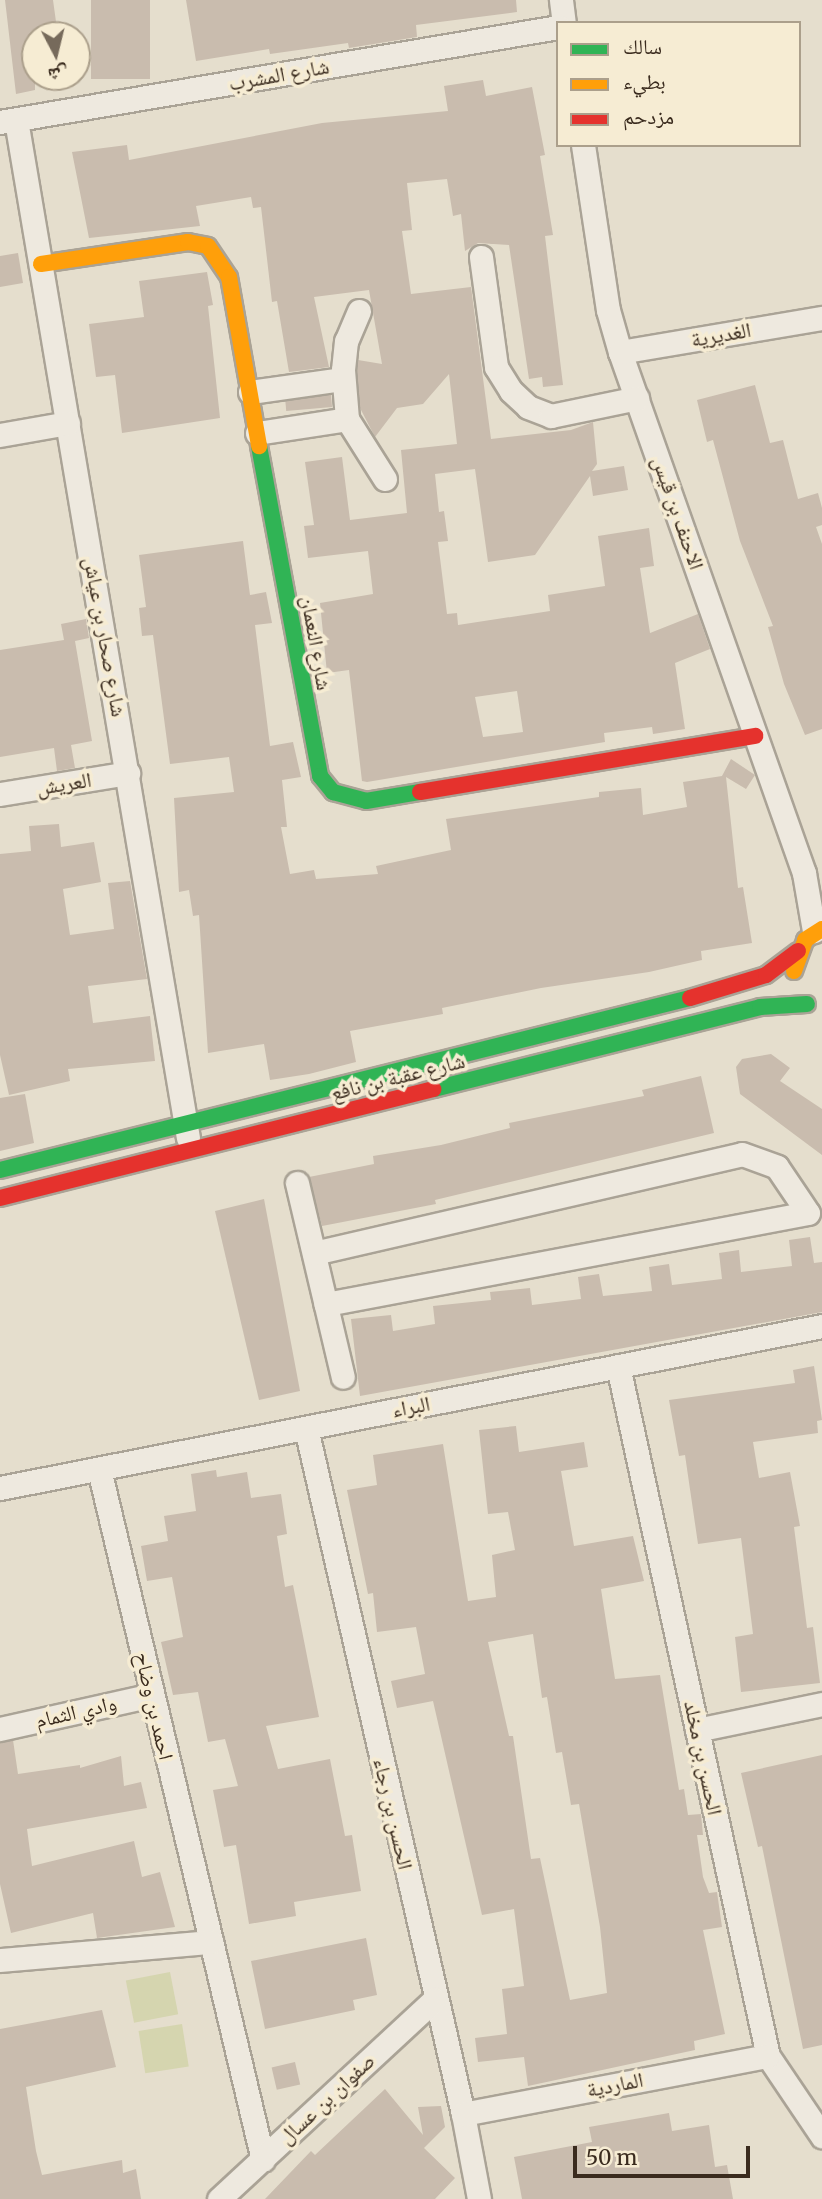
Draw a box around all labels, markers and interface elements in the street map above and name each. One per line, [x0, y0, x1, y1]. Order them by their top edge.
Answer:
north arrow [21, 21, 91, 91]
legend [556, 21, 801, 147]
text: سالك [623, 33, 662, 60]
street label: شارع المشرب [227, 54, 331, 96]
text: ش [47, 62, 70, 88]
text: بطيء [623, 68, 666, 95]
text: مزدحم [623, 103, 674, 130]
street label: الغديرية [689, 317, 753, 353]
street label: الاحنف بن قيس [647, 453, 709, 573]
street label: شارع صحار بن عياش [79, 555, 131, 719]
street label: شارع النعمان [295, 594, 337, 692]
street label: العريش [35, 767, 93, 801]
street label: شارع عقبة بن نافع [328, 1048, 468, 1106]
street label: البراء [390, 1391, 432, 1423]
street label: احمد بن وضاح [129, 1650, 179, 1762]
street label: وادي الثمام [33, 1690, 119, 1734]
street label: الحسن بن مخلد [679, 1698, 727, 1818]
street label: الحسن بن رجاء [368, 1756, 418, 1872]
street label: صفوان بن عسال [274, 2048, 380, 2150]
street label: الماردية [585, 2067, 645, 2103]
scale bar [577, 2132, 754, 2176]
text: 50 m [586, 2144, 637, 2171]

